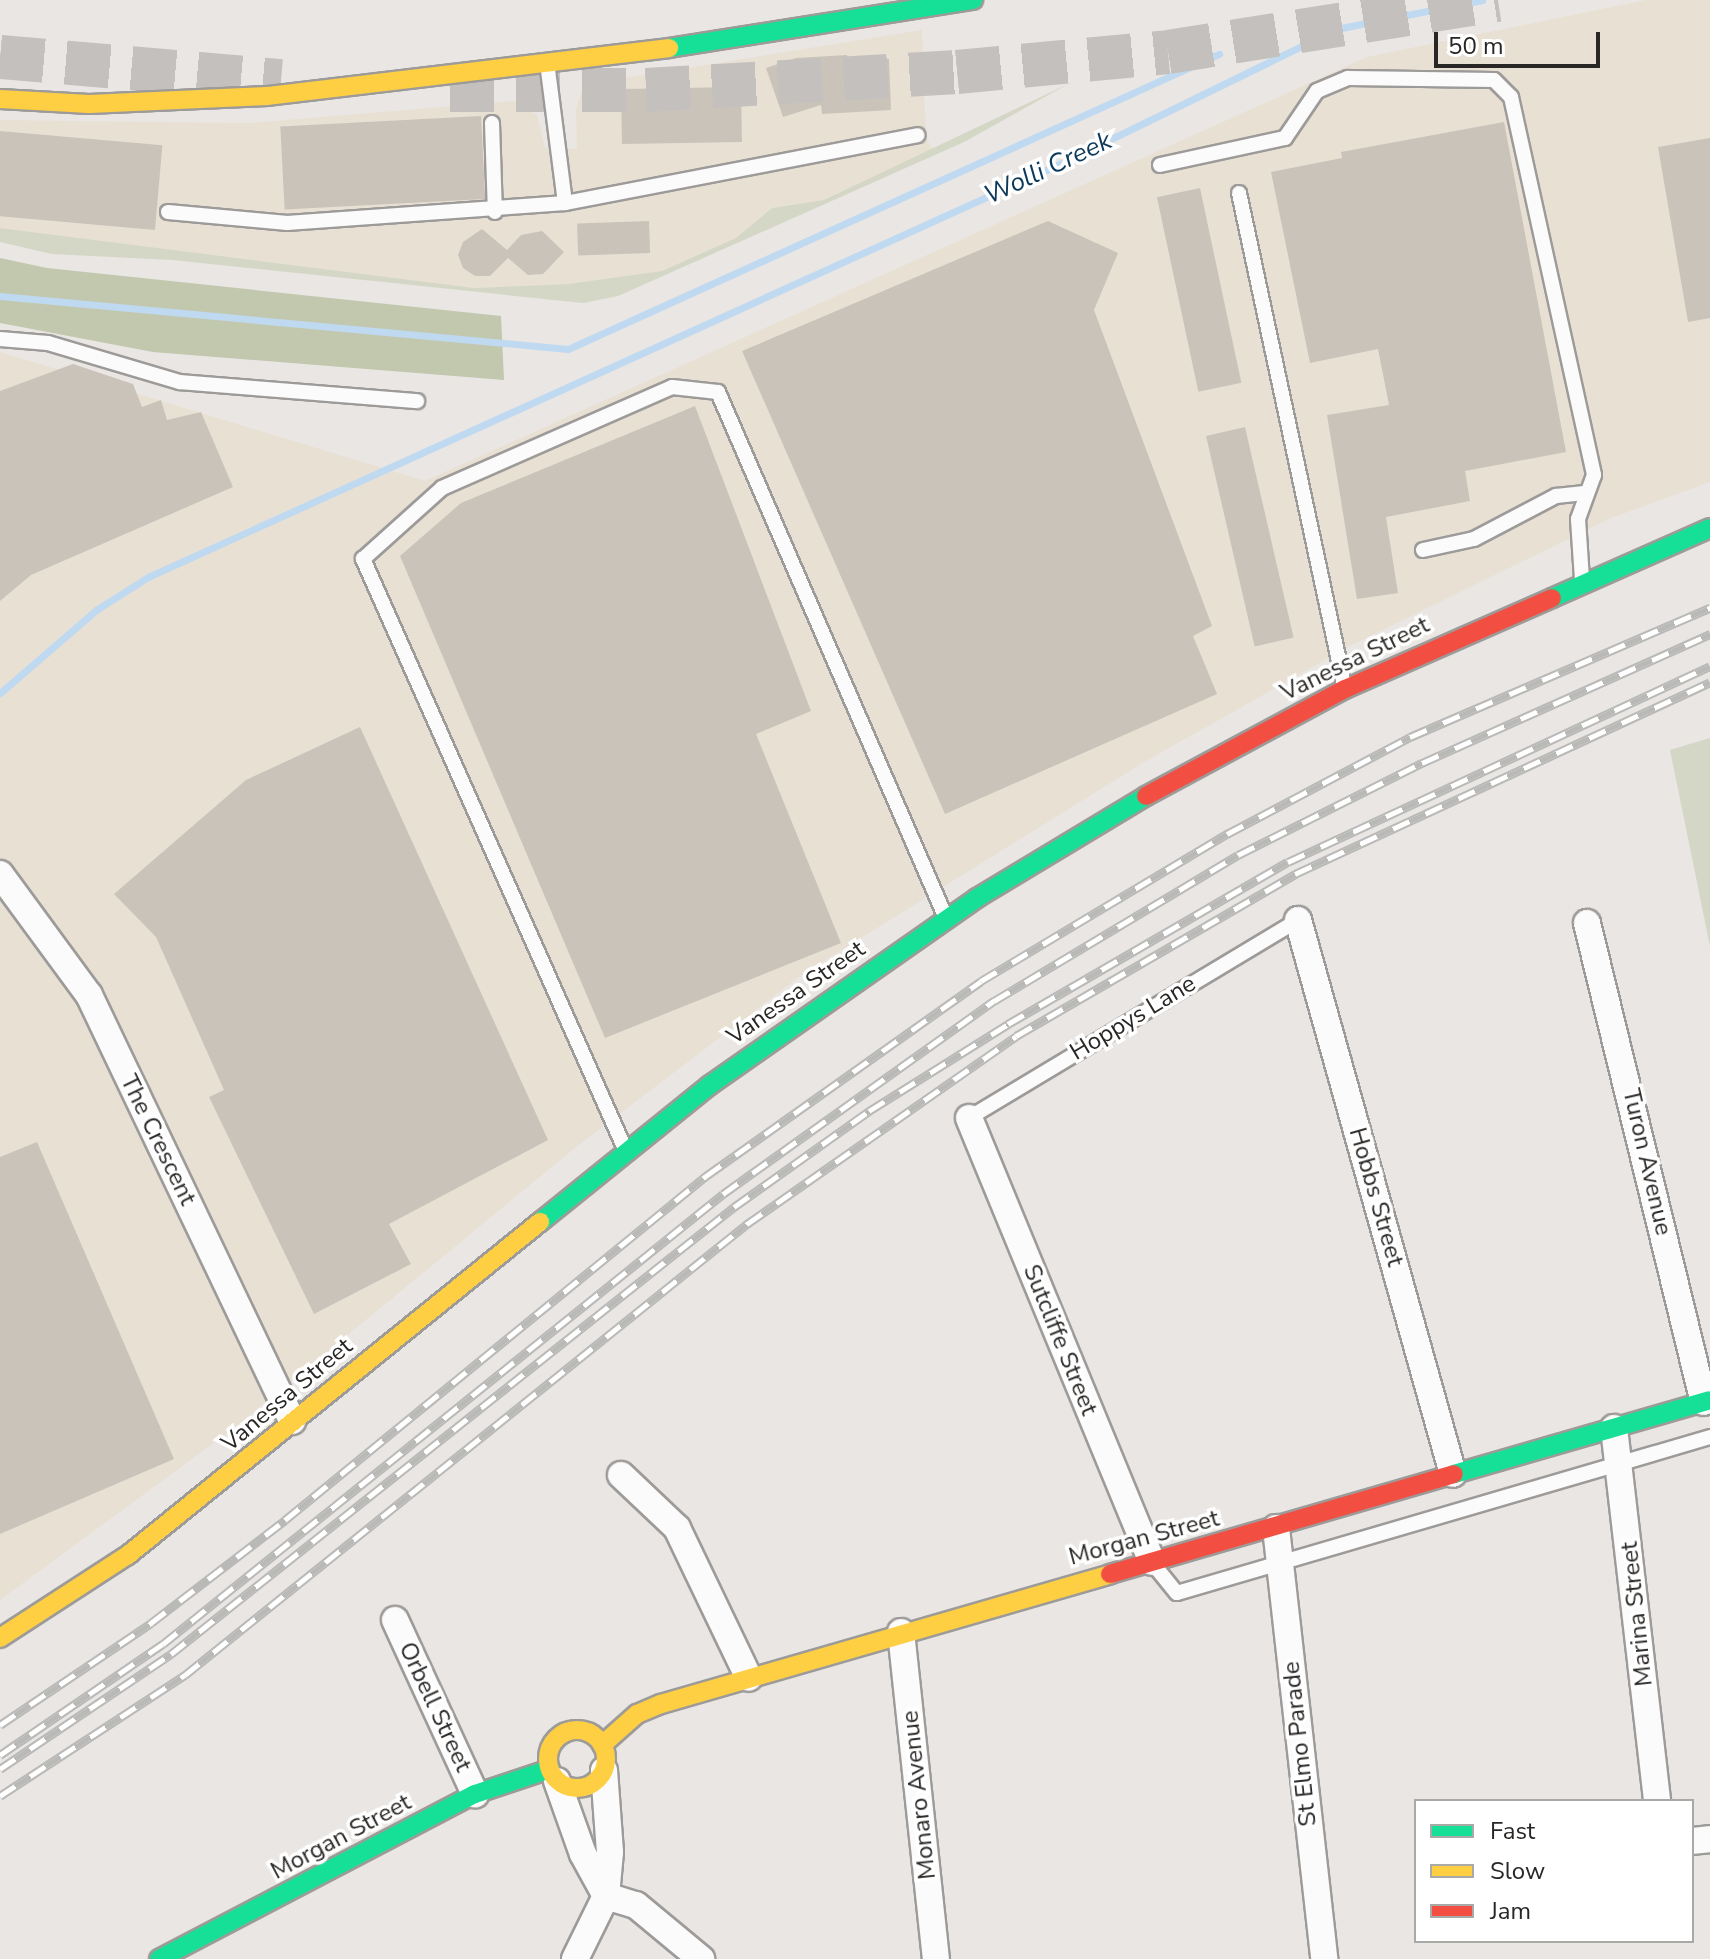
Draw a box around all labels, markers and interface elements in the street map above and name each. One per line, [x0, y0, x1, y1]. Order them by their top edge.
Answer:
scale bar [1438, 16, 1604, 66]
text: 50 m [1448, 30, 1504, 62]
water label: Wolli Creek [979, 125, 1117, 211]
street label: Vanessa Street [1276, 611, 1434, 707]
street label: Vanessa Street [721, 935, 871, 1051]
street label: Hoppys Lane [1065, 969, 1201, 1067]
street label: The Crescent [114, 1070, 202, 1210]
street label: Turon Avenue [1616, 1086, 1678, 1238]
street label: Hobbs Street [1342, 1124, 1410, 1270]
street label: Sutcliffe Street [1017, 1260, 1103, 1420]
street label: Vanessa Street [216, 1332, 358, 1458]
street label: Morgan Street [1066, 1504, 1222, 1572]
street label: Marina Street [1615, 1540, 1659, 1688]
street label: Orbell Street [392, 1638, 478, 1776]
street label: St Elmo Parade [1277, 1660, 1323, 1828]
street label: Monaro Avenue [896, 1709, 942, 1881]
street label: Morgan Street [266, 1788, 416, 1886]
legend [1414, 1799, 1694, 1943]
text: Fast [1490, 1815, 1535, 1847]
text: Slow [1490, 1855, 1545, 1887]
text: Jam [1490, 1895, 1531, 1927]

